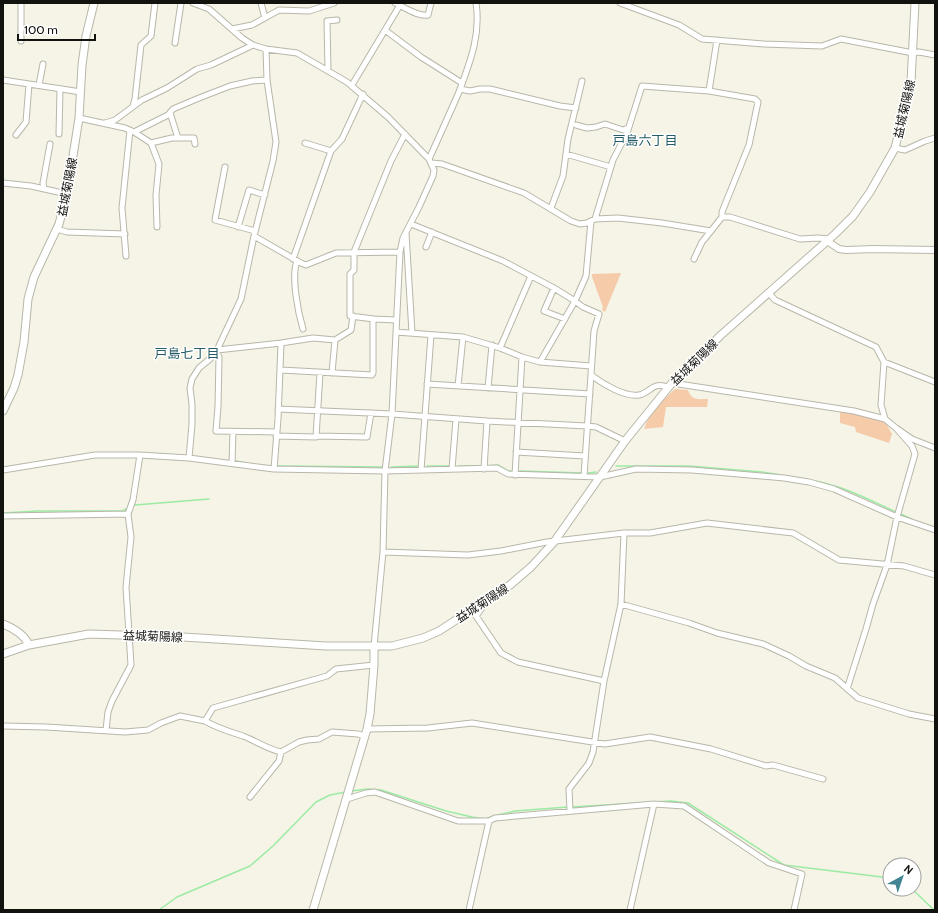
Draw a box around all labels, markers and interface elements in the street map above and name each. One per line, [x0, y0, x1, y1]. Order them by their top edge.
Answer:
scale bar [18, 16, 95, 42]
text: 100 m [24, 22, 58, 37]
street label: 益城菊陽線 [890, 78, 918, 140]
district label: 戸島六丁目 [612, 132, 678, 148]
street label: 益城菊陽線 [54, 156, 80, 218]
street label: 益城菊陽線 [667, 336, 721, 388]
district label: 戸島七丁目 [154, 345, 220, 361]
street label: 益城菊陽線 [453, 580, 511, 626]
street label: 益城菊陽線 [123, 627, 183, 645]
north arrow [882, 857, 922, 897]
text: N [901, 861, 916, 877]

